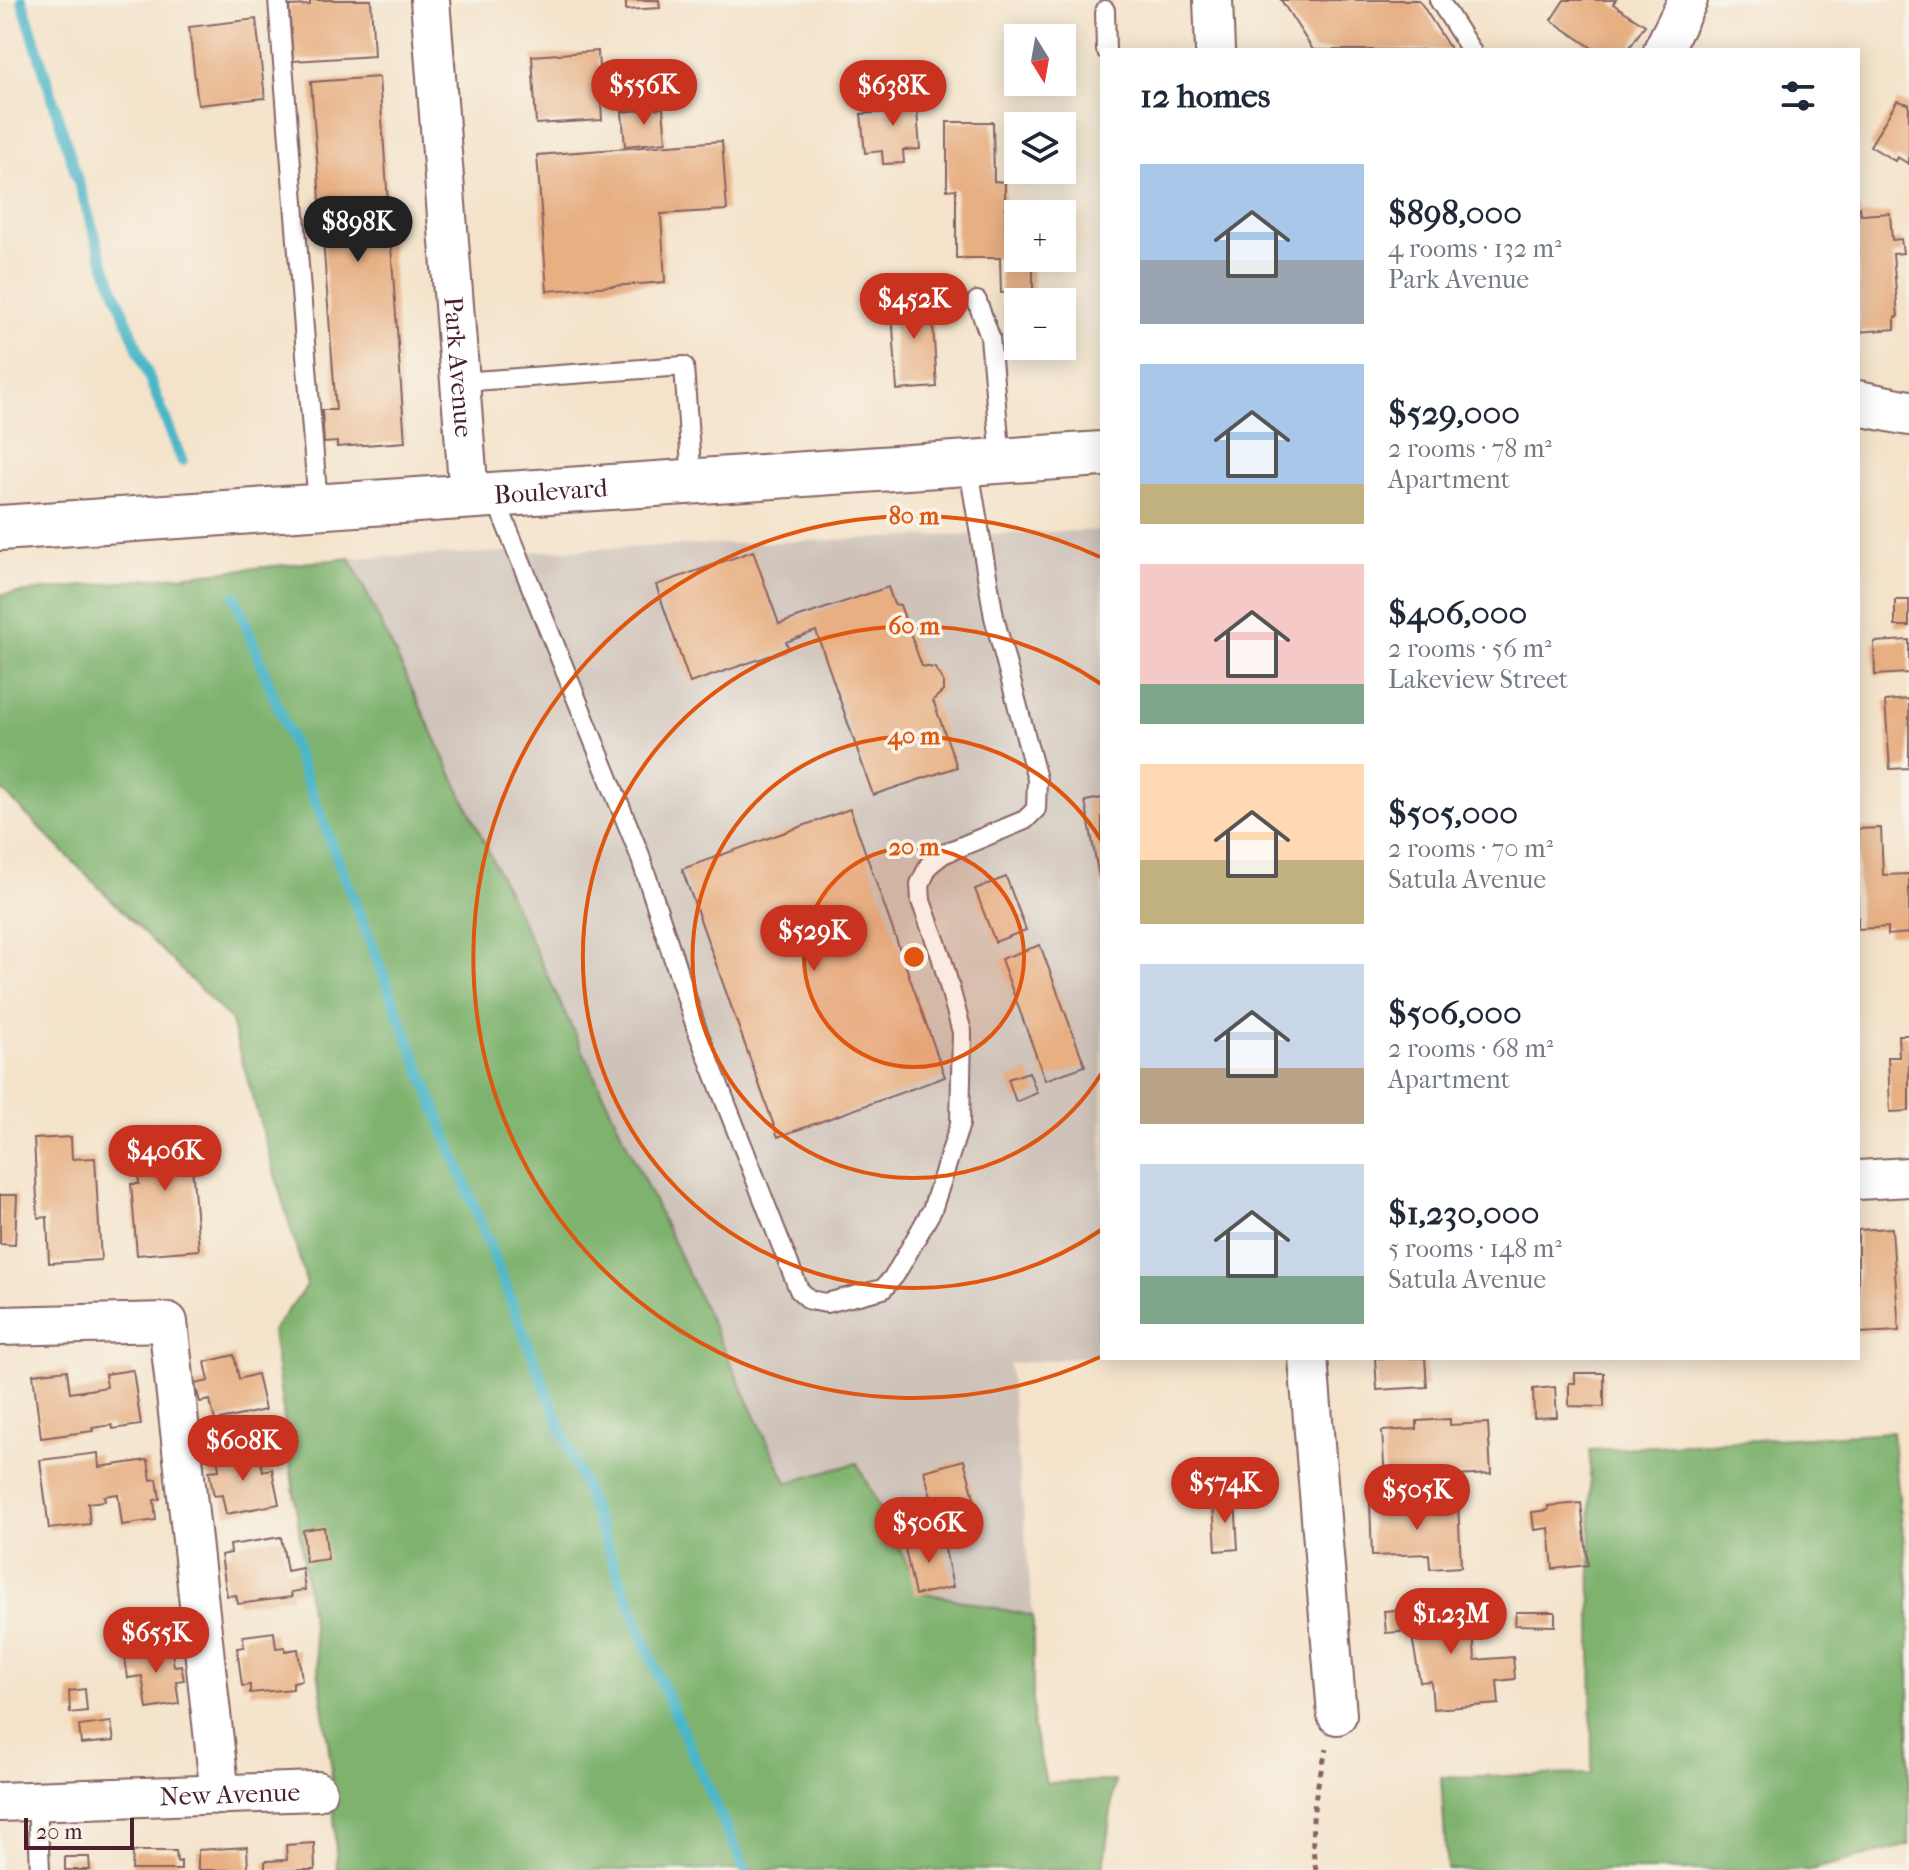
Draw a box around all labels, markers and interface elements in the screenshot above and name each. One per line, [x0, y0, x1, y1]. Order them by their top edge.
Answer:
north arrow [1004, 24, 1076, 96]
map controls [1004, 24, 1076, 360]
pin: $556K [588, 59, 700, 127]
pin: $638K [837, 60, 949, 128]
text: $556K [609, 69, 679, 100]
text: $638K [857, 70, 929, 101]
icon: filters [1776, 74, 1820, 118]
text: 12 homes [1140, 76, 1270, 116]
button: layers [1004, 112, 1076, 184]
text: $898,000 [1388, 193, 1522, 233]
pin: $898K [302, 196, 414, 264]
icon: home [1204, 196, 1300, 292]
button: + [1004, 200, 1076, 272]
text: $898K [322, 206, 394, 237]
text: 4 rooms · 132 m² [1388, 233, 1562, 264]
text: Park Avenue [1388, 264, 1529, 295]
pin: $452K [858, 273, 970, 341]
text: $452K [878, 283, 950, 314]
button: − [1004, 288, 1076, 360]
street label: Park Avenue [438, 295, 480, 439]
text: $529,000 [1388, 393, 1520, 433]
icon: home [1204, 396, 1300, 492]
text: 2 rooms · 78 m² [1388, 433, 1552, 464]
text: Apartment [1388, 464, 1510, 495]
street label: Boulevard [493, 472, 609, 510]
text: 80 m [889, 502, 940, 530]
text: $406,000 [1388, 593, 1527, 633]
icon: home [1204, 596, 1300, 692]
text: 60 m [888, 612, 941, 640]
text: 2 rooms · 56 m² [1388, 633, 1552, 664]
text: Lakeview Street [1388, 664, 1568, 695]
text: 40 m [887, 722, 941, 751]
text: $505,000 [1388, 793, 1518, 833]
icon: home [1204, 796, 1300, 892]
text: 20 m [889, 833, 940, 861]
text: 2 rooms · 70 m² [1388, 833, 1553, 864]
text: Satula Avenue [1388, 864, 1546, 895]
pin: $529K [758, 905, 870, 973]
text: $529K [778, 915, 850, 946]
centre of rings [900, 943, 928, 971]
text: $506,000 [1388, 993, 1522, 1033]
icon: home [1204, 996, 1300, 1092]
text: 2 rooms · 68 m² [1388, 1033, 1553, 1064]
text: Apartment [1388, 1064, 1510, 1095]
pin: $406K [109, 1125, 221, 1193]
text: $406K [127, 1135, 203, 1166]
text: $1,230,000 [1388, 1193, 1539, 1233]
icon: home [1204, 1196, 1300, 1292]
text: 5 rooms · 148 m² [1388, 1233, 1562, 1264]
text: Satula Avenue [1388, 1264, 1546, 1295]
pin: $608K [187, 1415, 299, 1483]
text: $608K [206, 1425, 280, 1456]
pin: $574K [1169, 1457, 1281, 1525]
pin: $505K [1361, 1464, 1473, 1532]
text: $574K [1189, 1467, 1261, 1498]
text: $505K [1382, 1474, 1452, 1505]
pin: $506K [873, 1497, 985, 1565]
text: $506K [893, 1507, 965, 1538]
pin: $1.23M [1386, 1588, 1516, 1656]
text: $1.23M [1413, 1598, 1489, 1629]
pin: $655K [100, 1607, 212, 1675]
text: $655K [121, 1617, 191, 1648]
street label: New Avenue [159, 1776, 301, 1812]
scale bar [24, 1814, 134, 1850]
text: 20 m [36, 1819, 82, 1845]

